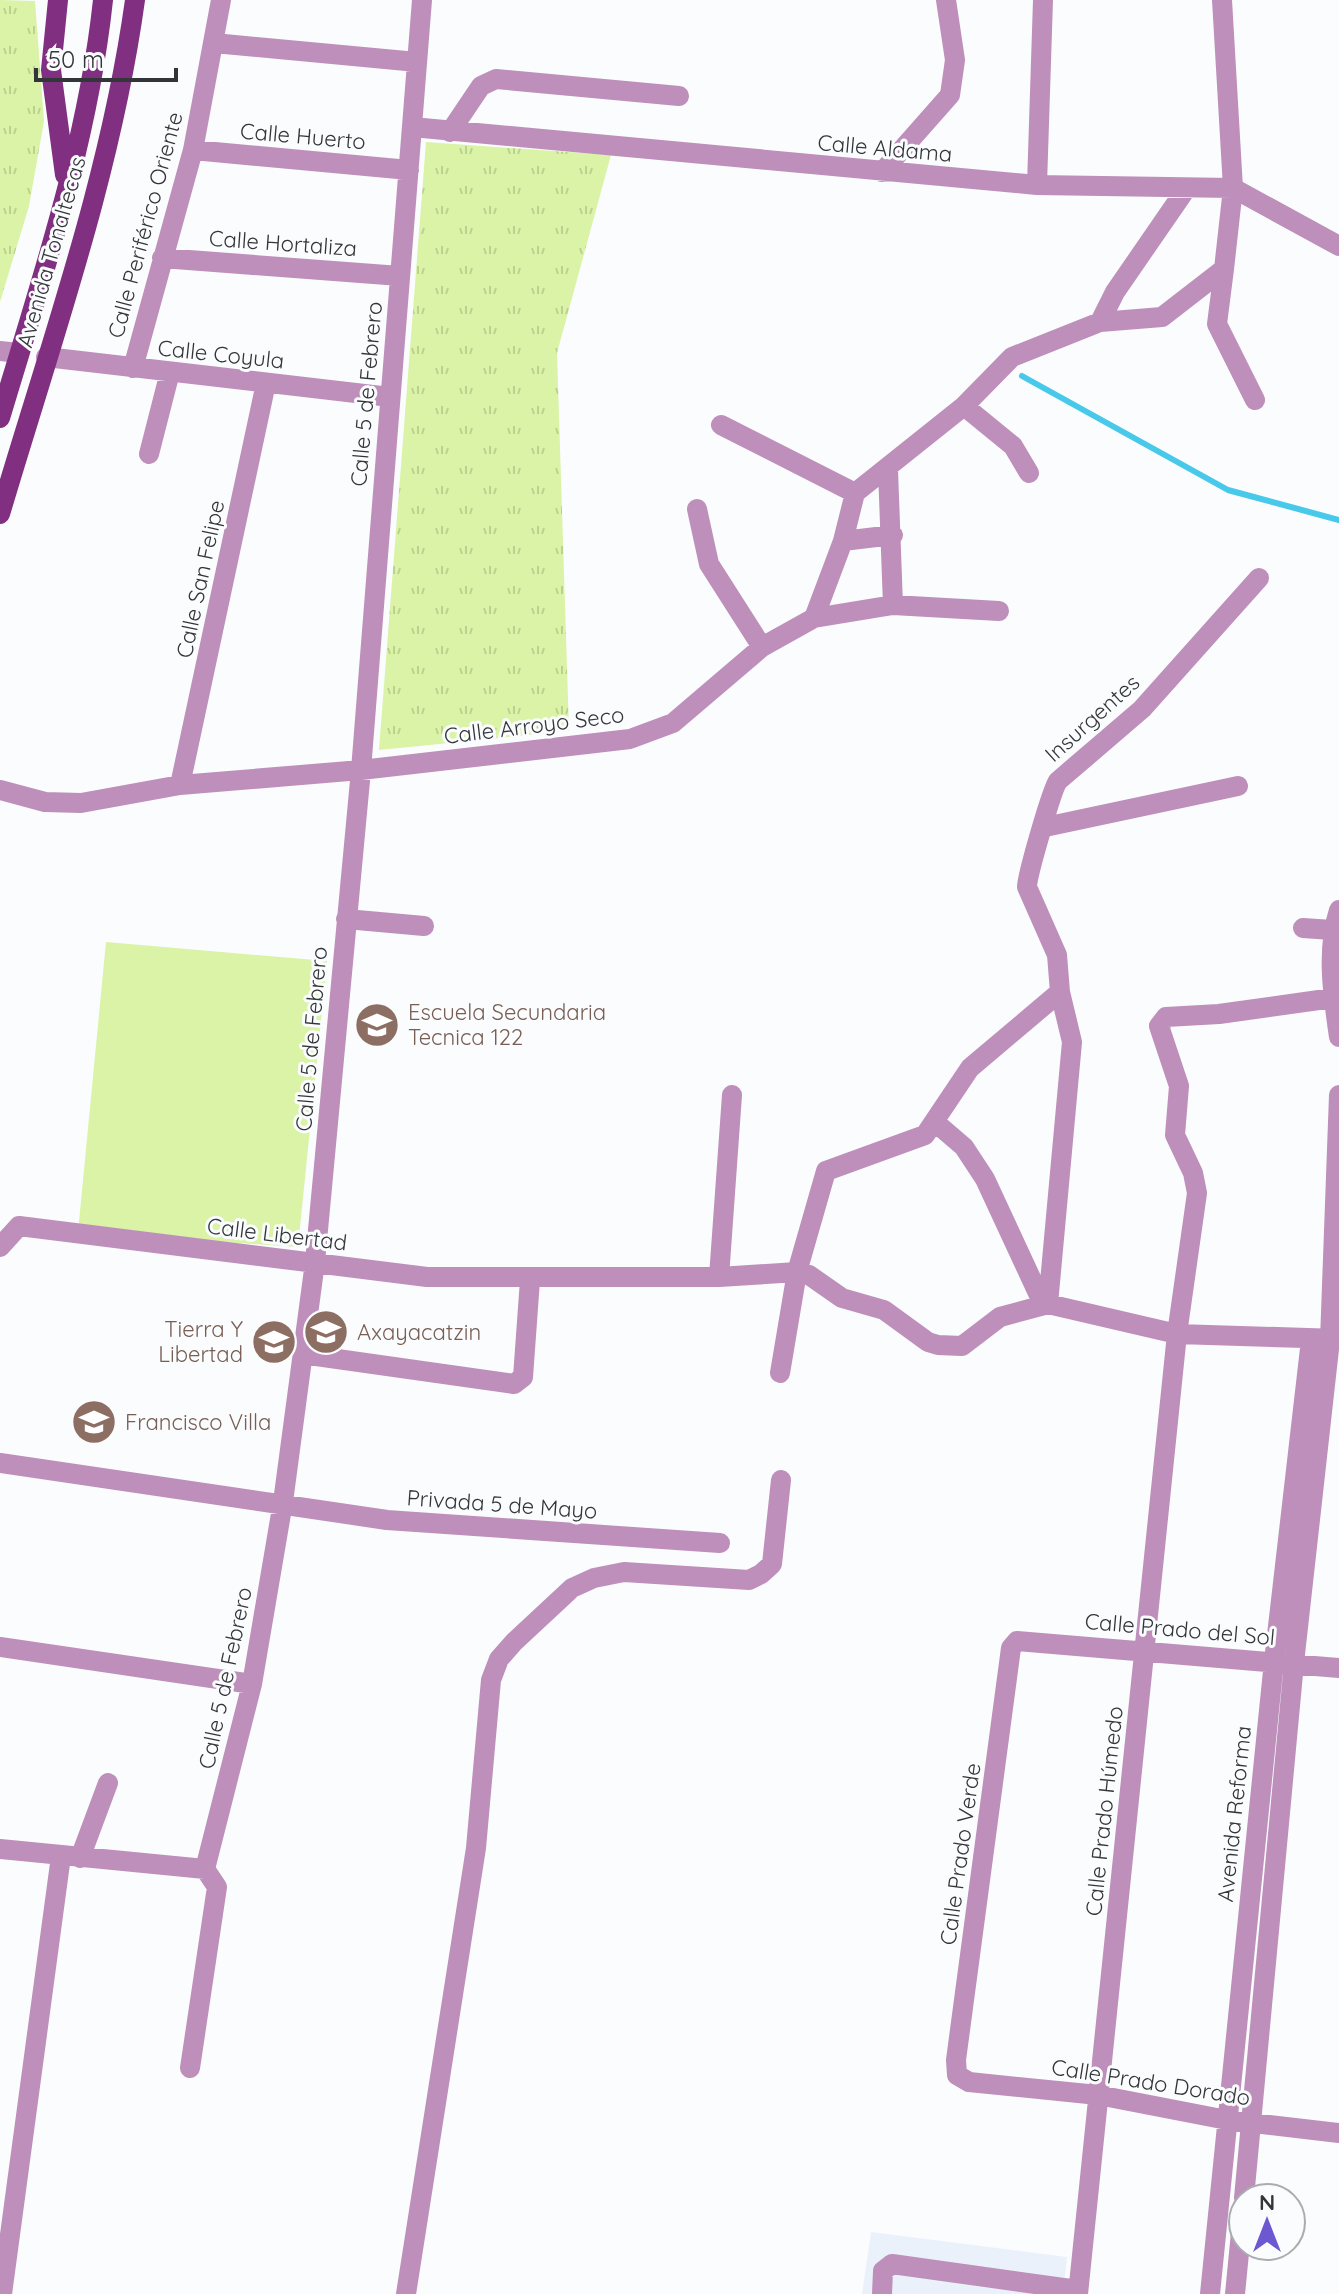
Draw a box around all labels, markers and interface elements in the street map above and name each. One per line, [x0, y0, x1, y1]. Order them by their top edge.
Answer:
scale bar [36, 32, 176, 82]
text: 50 m [48, 44, 104, 74]
street label: Calle Periférico Oriente [101, 109, 189, 341]
street label: Calle Huerto [239, 117, 367, 155]
street label: Calle Aldama [816, 128, 954, 168]
street label: Avenida Tonaltecas [10, 153, 92, 351]
street label: Calle Hortaliza [208, 224, 358, 262]
street label: Calle 5 de Febrero [344, 300, 388, 488]
street label: Calle Coyula [156, 333, 286, 375]
street label: Calle San Felipe [170, 498, 230, 660]
street label: Insurgentes [1039, 668, 1145, 768]
street label: Calle Arroyo Seco [442, 700, 626, 750]
street label: Calle 5 de Febrero [289, 945, 333, 1133]
place label: Escuela Secundaria Tecnica 122 [408, 998, 606, 1051]
school or university icon: Escuela Secundaria Tecnica 122 [353, 1001, 401, 1049]
street label: Calle Libertad [205, 1212, 349, 1256]
school or university icon: Axayacatzin [302, 1308, 350, 1356]
place label: Tierra Y Libertad [158, 1315, 243, 1368]
school or university icon: Tierra Y Libertad [250, 1318, 298, 1366]
place label: Axayacatzin [357, 1318, 481, 1346]
school or university icon: Francisco Villa [70, 1398, 118, 1446]
place label: Francisco Villa [125, 1408, 271, 1436]
street label: Privada 5 de Mayo [406, 1483, 598, 1525]
street label: Calle 5 de Febrero [192, 1584, 258, 1772]
street label: Calle Prado del Sol [1084, 1607, 1276, 1651]
street label: Calle Prado Húmedo [1079, 1705, 1129, 1917]
street label: Avenida Reforma [1211, 1725, 1257, 1903]
street label: Calle Prado Verde [933, 1761, 987, 1947]
street label: Calle Prado Dorado [1050, 2052, 1252, 2112]
north arrow [1227, 2182, 1307, 2262]
text: N [1259, 2188, 1275, 2216]

